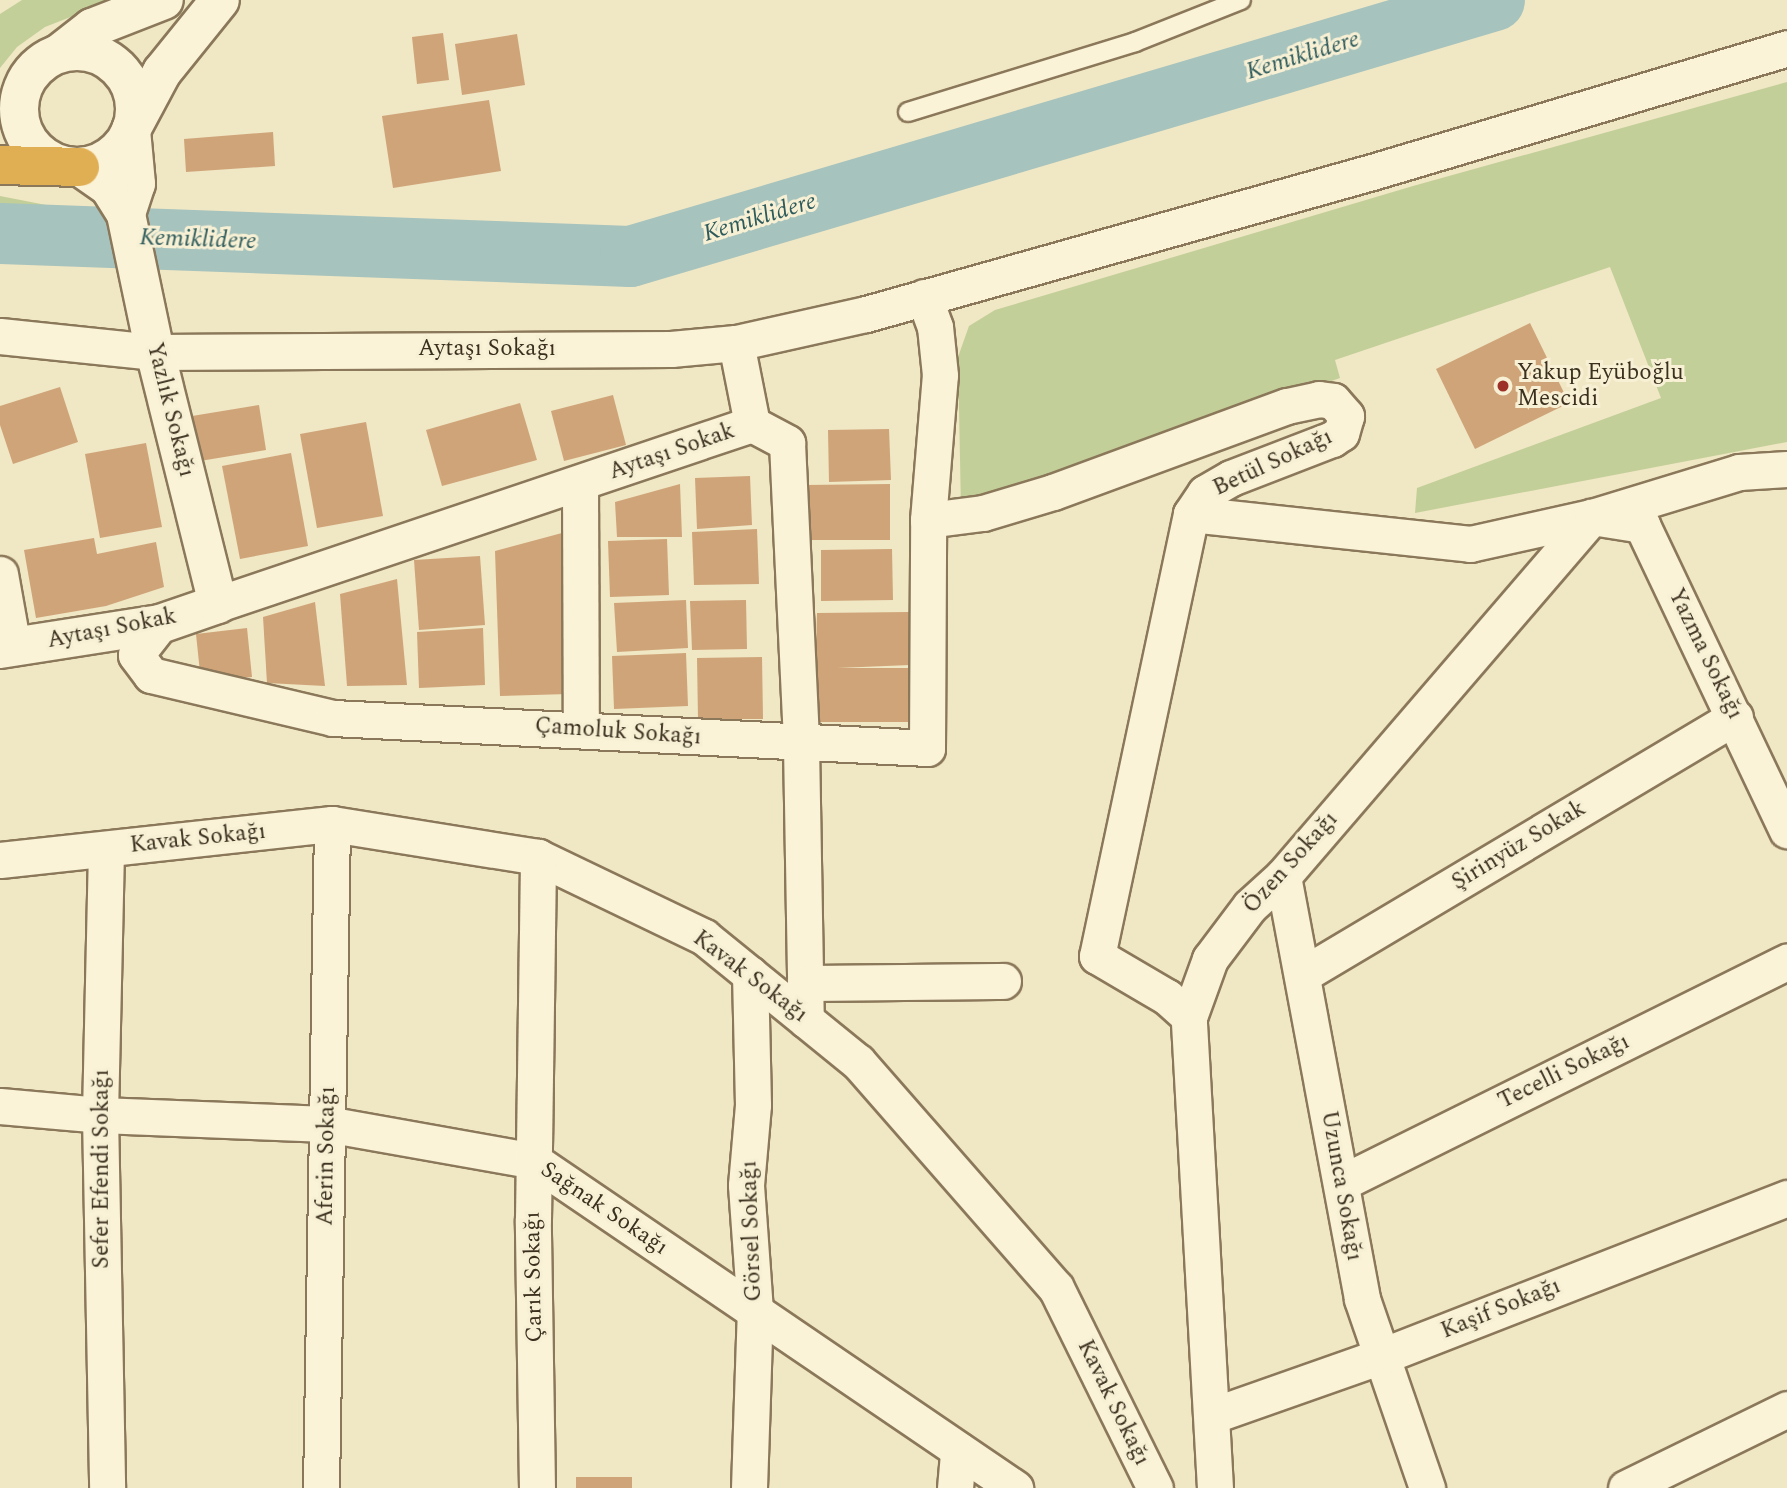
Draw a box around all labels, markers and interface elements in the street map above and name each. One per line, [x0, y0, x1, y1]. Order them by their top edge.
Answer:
water label: Kemiklidere [1243, 25, 1363, 87]
water label: Kemiklidere [700, 187, 820, 249]
water label: Kemiklidere [139, 224, 257, 256]
street label: Aytaşı Sokağı [418, 335, 556, 363]
street label: Yazlık Sokağı [140, 340, 200, 480]
place label: Yakup Eyüboğlu Mescidi [1517, 359, 1684, 413]
marker: Yakup Eyüboğlu Mescidi [1495, 378, 1511, 394]
street label: Aytaşı Sokak [605, 418, 739, 486]
street label: Betül Sokağı [1209, 423, 1337, 503]
street label: Yazma Sokağı [1661, 584, 1749, 724]
street label: Aytaşı Sokak [45, 603, 179, 655]
street label: Çamoluk Sokağı [534, 712, 702, 752]
street label: Şirinyüz Sokak [1447, 795, 1591, 897]
street label: Özen Sokağı [1238, 806, 1344, 920]
street label: Kavak Sokağı [129, 818, 267, 860]
street label: Kavak Sokağı [687, 925, 813, 1029]
street label: Tecelli Sokağı [1494, 1028, 1634, 1116]
street label: Sefer Efendi Sokağı [88, 1069, 116, 1269]
street label: Aferin Sokağı [312, 1086, 342, 1226]
street label: Uzunca Sokağı [1314, 1109, 1368, 1263]
street label: Sağnak Sokağı [535, 1156, 673, 1262]
street label: Görsel Sokağı [736, 1160, 768, 1302]
street label: Çarık Sokağı [519, 1211, 549, 1343]
street label: Kaşif Sokağı [1437, 1273, 1565, 1345]
street label: Kavak Sokağı [1071, 1336, 1155, 1470]

